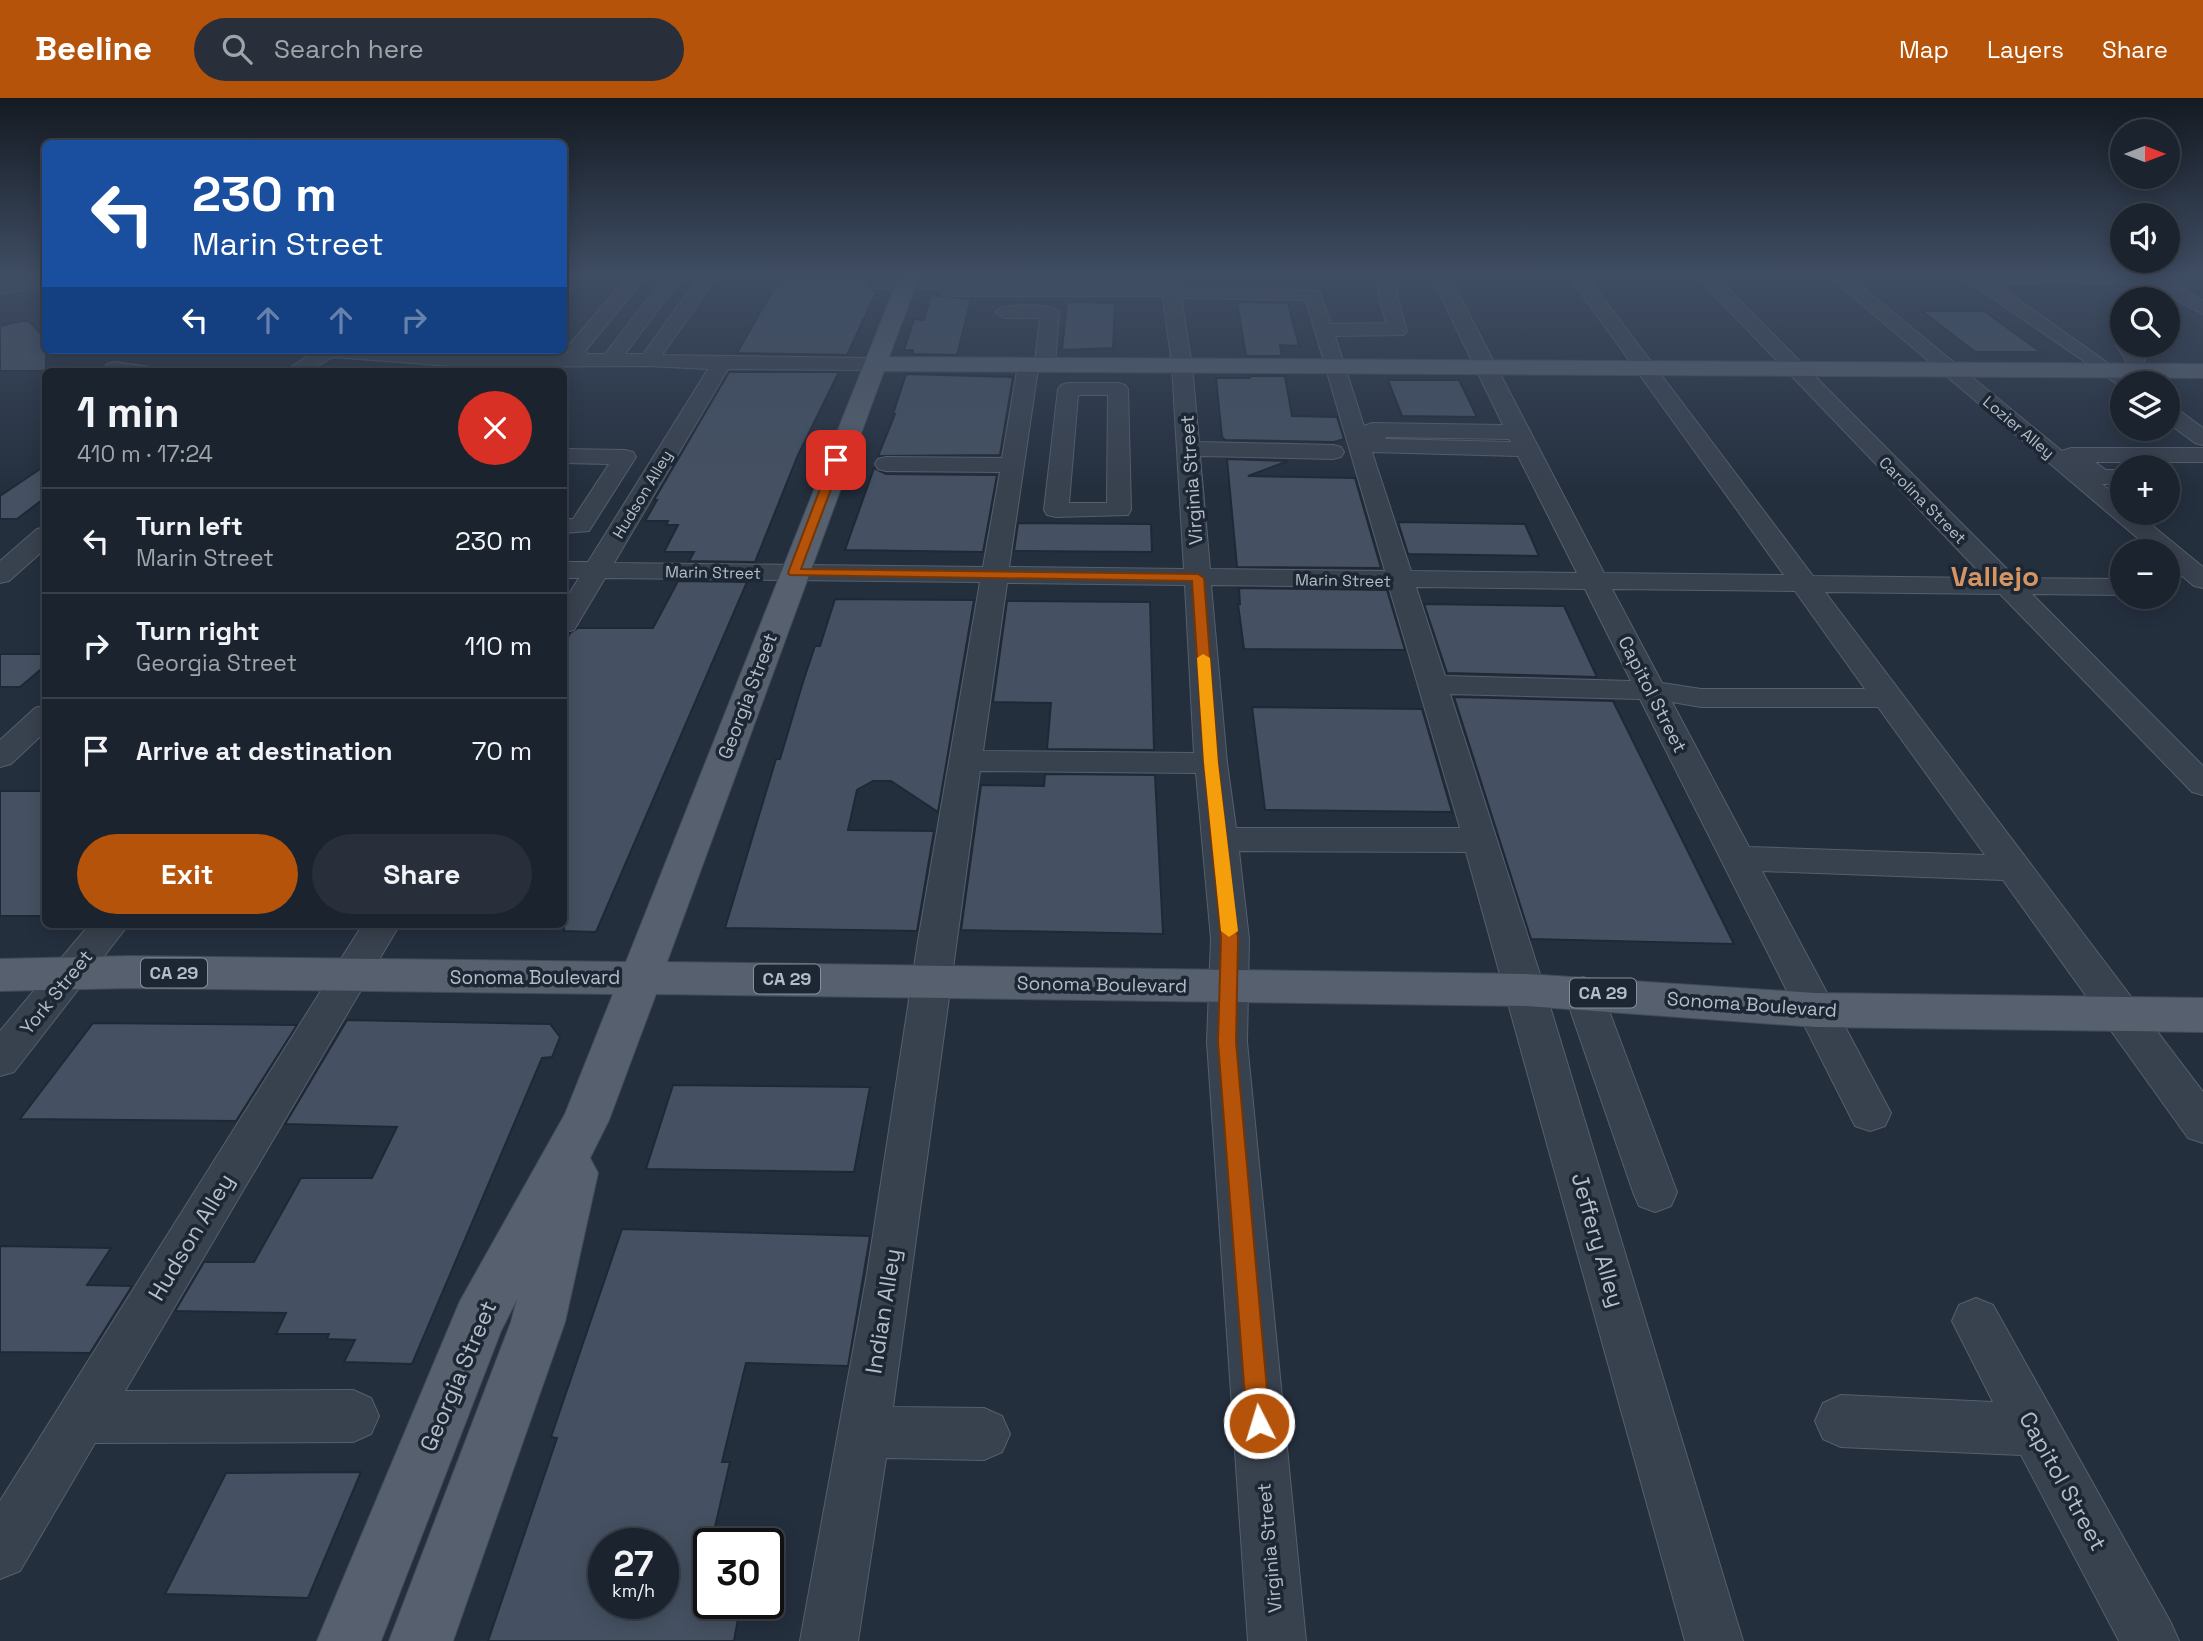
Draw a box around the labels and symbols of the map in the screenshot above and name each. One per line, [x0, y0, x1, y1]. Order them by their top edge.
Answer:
north arrow [2110, 119, 2180, 189]
street label: Lozier Alley [1979, 391, 2059, 463]
street label: Virginia Street [1174, 414, 1209, 546]
pin [806, 430, 866, 490]
street label: Hudson Alley [608, 446, 677, 542]
street label: Carolina Street [1875, 452, 1971, 548]
district label: Vallejo [1951, 558, 2039, 594]
street label: Marin Street [665, 561, 761, 584]
street label: Marin Street [1295, 569, 1391, 592]
street label: Georgia Street [712, 630, 783, 763]
street label: Capitol Street [1612, 632, 1693, 757]
street label: York Street [15, 945, 98, 1040]
road number: CA 29 [141, 958, 207, 988]
road number: CA 29 [754, 964, 820, 994]
street label: Sonoma Boulevard [450, 965, 620, 990]
street label: Sonoma Boulevard [1017, 971, 1187, 998]
road number: CA 29 [1570, 978, 1636, 1008]
street label: Sonoma Boulevard [1666, 986, 1838, 1023]
street label: Hudson Alley [141, 1168, 241, 1306]
street label: Jeffery Alley [1564, 1169, 1632, 1311]
street label: Indian Alley [858, 1246, 908, 1376]
street label: Georgia Street [413, 1296, 503, 1456]
position arrow [1222, 1386, 1296, 1460]
street label: Capitol Street [2012, 1406, 2114, 1556]
street label: Virginia Street [1251, 1482, 1288, 1614]
speed limit sign: 30 [693, 1528, 784, 1619]

